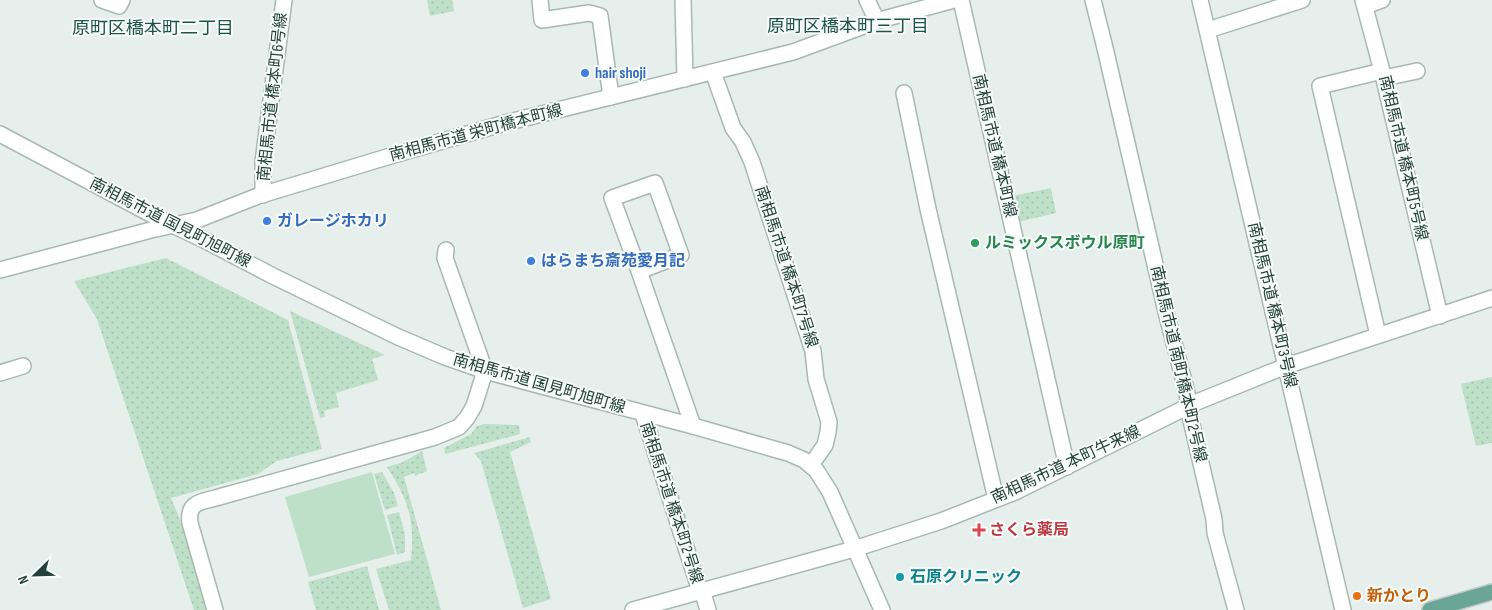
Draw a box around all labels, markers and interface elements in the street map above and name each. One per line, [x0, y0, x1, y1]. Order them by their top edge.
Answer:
street label: 南相馬市道 橋本町6号線 [255, 12, 291, 182]
district label: 原町区橋本町三丁目 [767, 16, 929, 37]
district label: 原町区橋本町二丁目 [72, 18, 234, 39]
place label: hair shoji [595, 64, 646, 83]
marker: hair shoji [579, 67, 591, 79]
street label: 南相馬市道 橋本町線 [968, 72, 1020, 220]
street label: 南相馬市道 橋本町5号線 [1375, 74, 1431, 242]
street label: 南相馬市道 栄町橋本町線 [387, 101, 565, 165]
street label: 南相馬市道 国見町旭町線 [86, 174, 254, 272]
street label: 南相馬市道 橋本町7号線 [751, 184, 821, 350]
place label: ガレージホカリ [277, 212, 389, 231]
marker: ガレージホカリ [261, 215, 273, 227]
street label: 南相馬市道 橋本町3号線 [1244, 220, 1300, 390]
place label: ルミックスボウル原町 [985, 234, 1145, 253]
marker: ルミックスボウル原町 [969, 237, 981, 249]
place label: はらまち斎苑愛月記 [541, 252, 685, 271]
marker: はらまち斎苑愛月記 [525, 255, 537, 267]
street label: 南相馬市道 南町橋本町2号線 [1146, 264, 1210, 464]
street label: 南相馬市道 国見町旭町線 [451, 350, 627, 418]
street label: 南相馬市道 橋本町2号線 [636, 420, 706, 586]
street label: 南相馬市道 本町牛来線 [988, 422, 1144, 508]
place label: さくら薬局 [989, 521, 1069, 540]
marker: さくら薬局 [973, 524, 985, 536]
north arrow [10, 550, 60, 600]
place label: 石原クリニック [910, 568, 1022, 587]
marker: 石原クリニック [894, 571, 906, 583]
text: N [14, 573, 33, 587]
place label: 新かとり [1367, 587, 1431, 606]
marker: 新かとり [1351, 590, 1363, 602]

